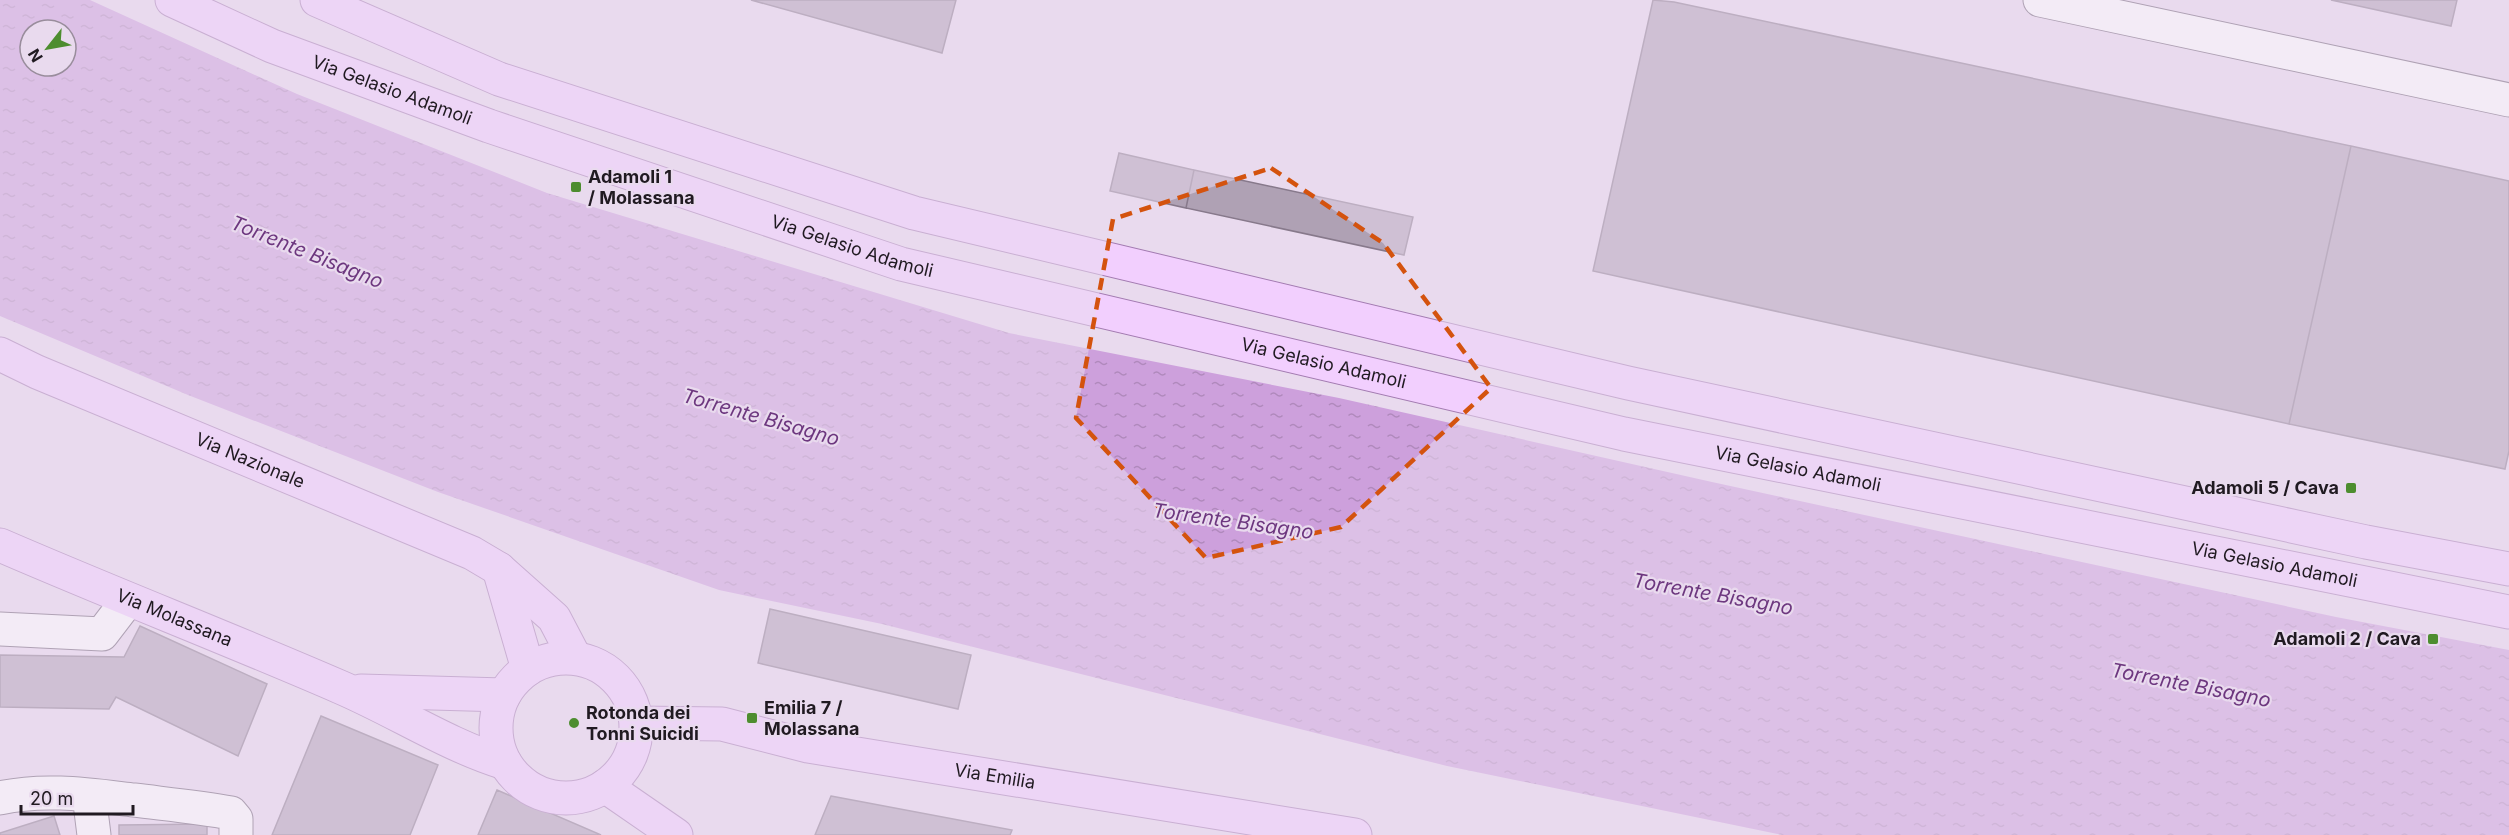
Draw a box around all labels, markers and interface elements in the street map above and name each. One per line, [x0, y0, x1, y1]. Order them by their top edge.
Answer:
north arrow [18, 18, 78, 78]
text: N [23, 45, 47, 66]
street label: Via Gelasio Adamoli [309, 51, 475, 129]
place label: Adamoli 1 / Molassana [588, 166, 695, 208]
marker: Adamoli 1 / Molassana [569, 180, 583, 194]
street label: Via Gelasio Adamoli [769, 210, 935, 281]
water label: Torrente Bisagno [227, 211, 387, 293]
street label: Via Gelasio Adamoli [1239, 333, 1408, 392]
water label: Torrente Bisagno [680, 383, 842, 451]
street label: Via Nazionale [193, 428, 308, 492]
street label: Via Gelasio Adamoli [1713, 442, 1883, 495]
place label: Adamoli 5 / Cava [2191, 477, 2339, 498]
marker: Adamoli 5 / Cava [2344, 481, 2358, 495]
water label: Torrente Bisagno [1151, 498, 1315, 544]
street label: Via Gelasio Adamoli [2190, 537, 2359, 591]
water label: Torrente Bisagno [1631, 568, 1795, 620]
street label: Via Molassana [114, 584, 236, 650]
place label: Adamoli 2 / Cava [2273, 628, 2421, 649]
marker: Adamoli 2 / Cava [2426, 632, 2440, 646]
water label: Torrente Bisagno [2109, 658, 2273, 712]
place label: Emilia 7 / Molassana [764, 697, 859, 739]
place label: Rotonda dei Tonni Suicidi [586, 702, 699, 744]
marker: Emilia 7 / Molassana [745, 711, 759, 725]
marker: Rotonda dei Tonni Suicidi [567, 716, 581, 730]
street label: Via Emilia [953, 759, 1037, 793]
scale bar [21, 778, 134, 816]
text: 20 m [30, 788, 73, 809]

